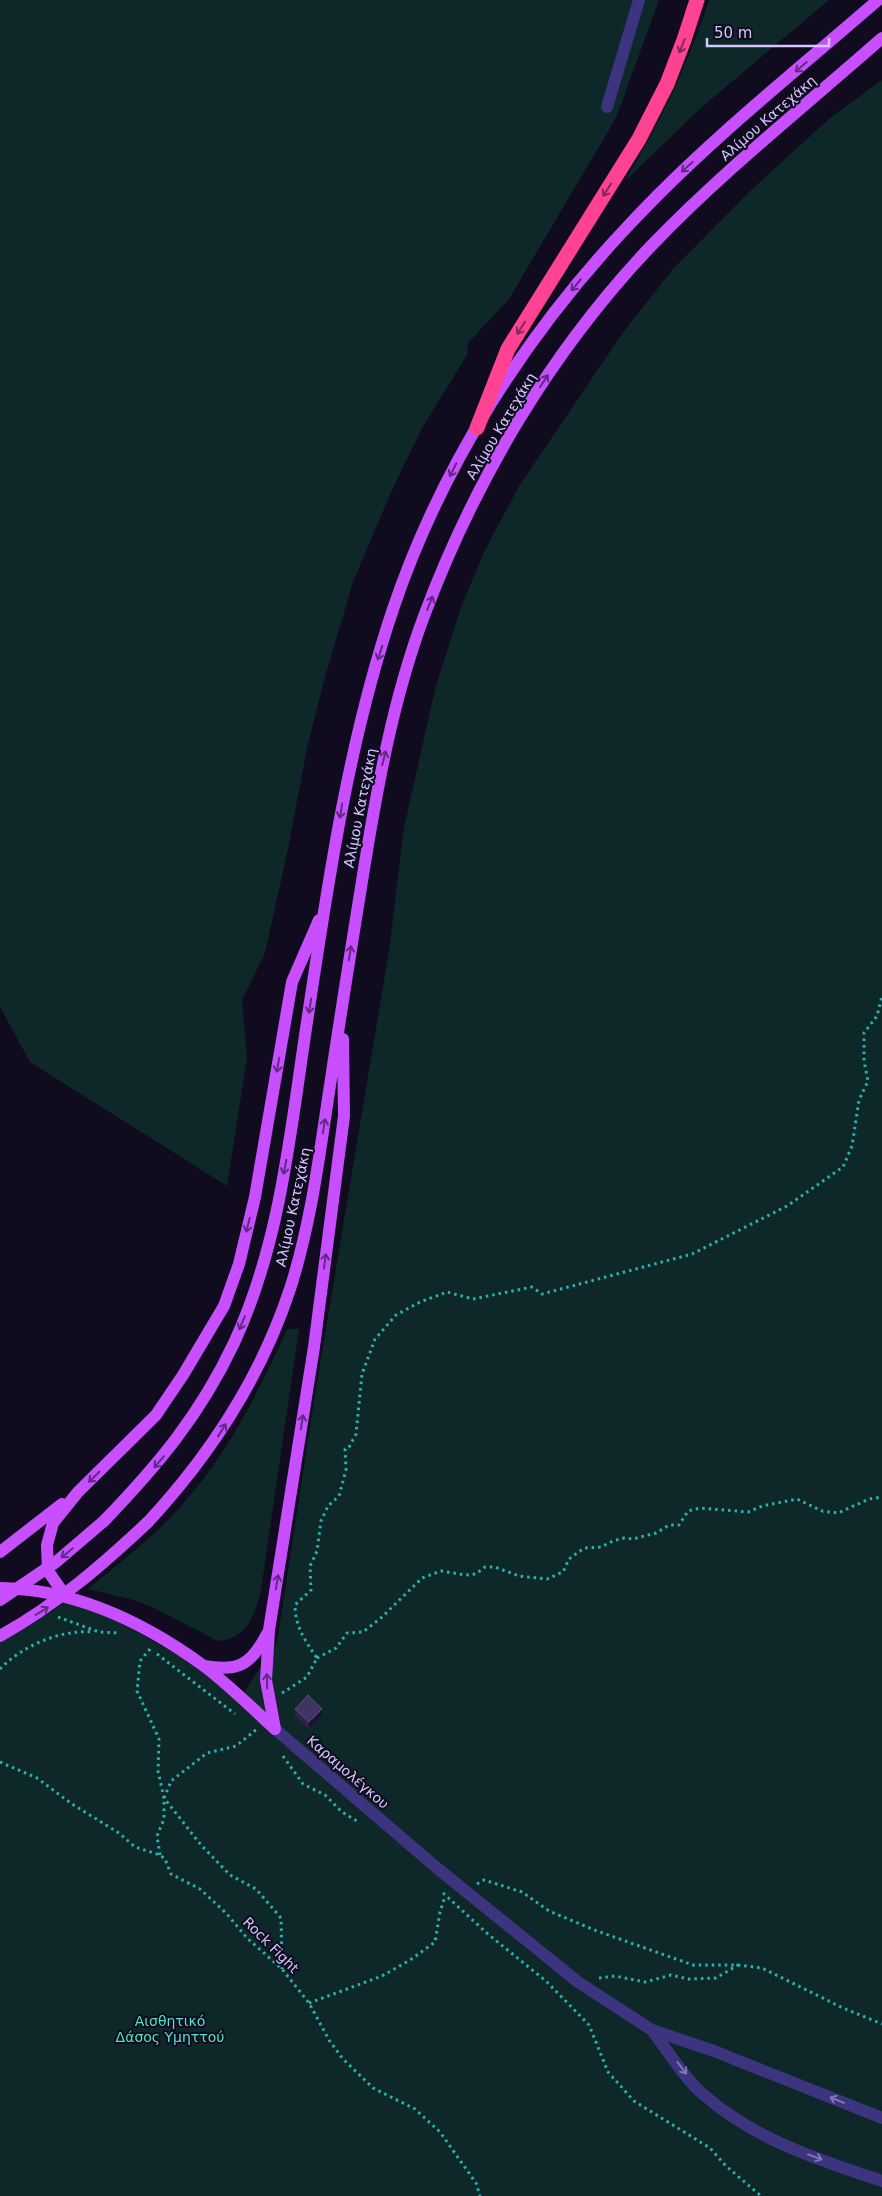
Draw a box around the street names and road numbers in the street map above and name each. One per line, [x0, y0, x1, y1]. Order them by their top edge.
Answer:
street label: Αλίμου Κατεχάκη [717, 72, 819, 164]
street label: Αλίμου Κατεχάκη [463, 370, 539, 482]
street label: Αλίμου Κατεχάκη [341, 747, 379, 869]
street label: Αλίμου Κατεχάκη [273, 1146, 313, 1268]
street label: Καραμολέγκου [304, 1732, 392, 1812]
street label: Rock Fight [240, 1914, 303, 1977]

